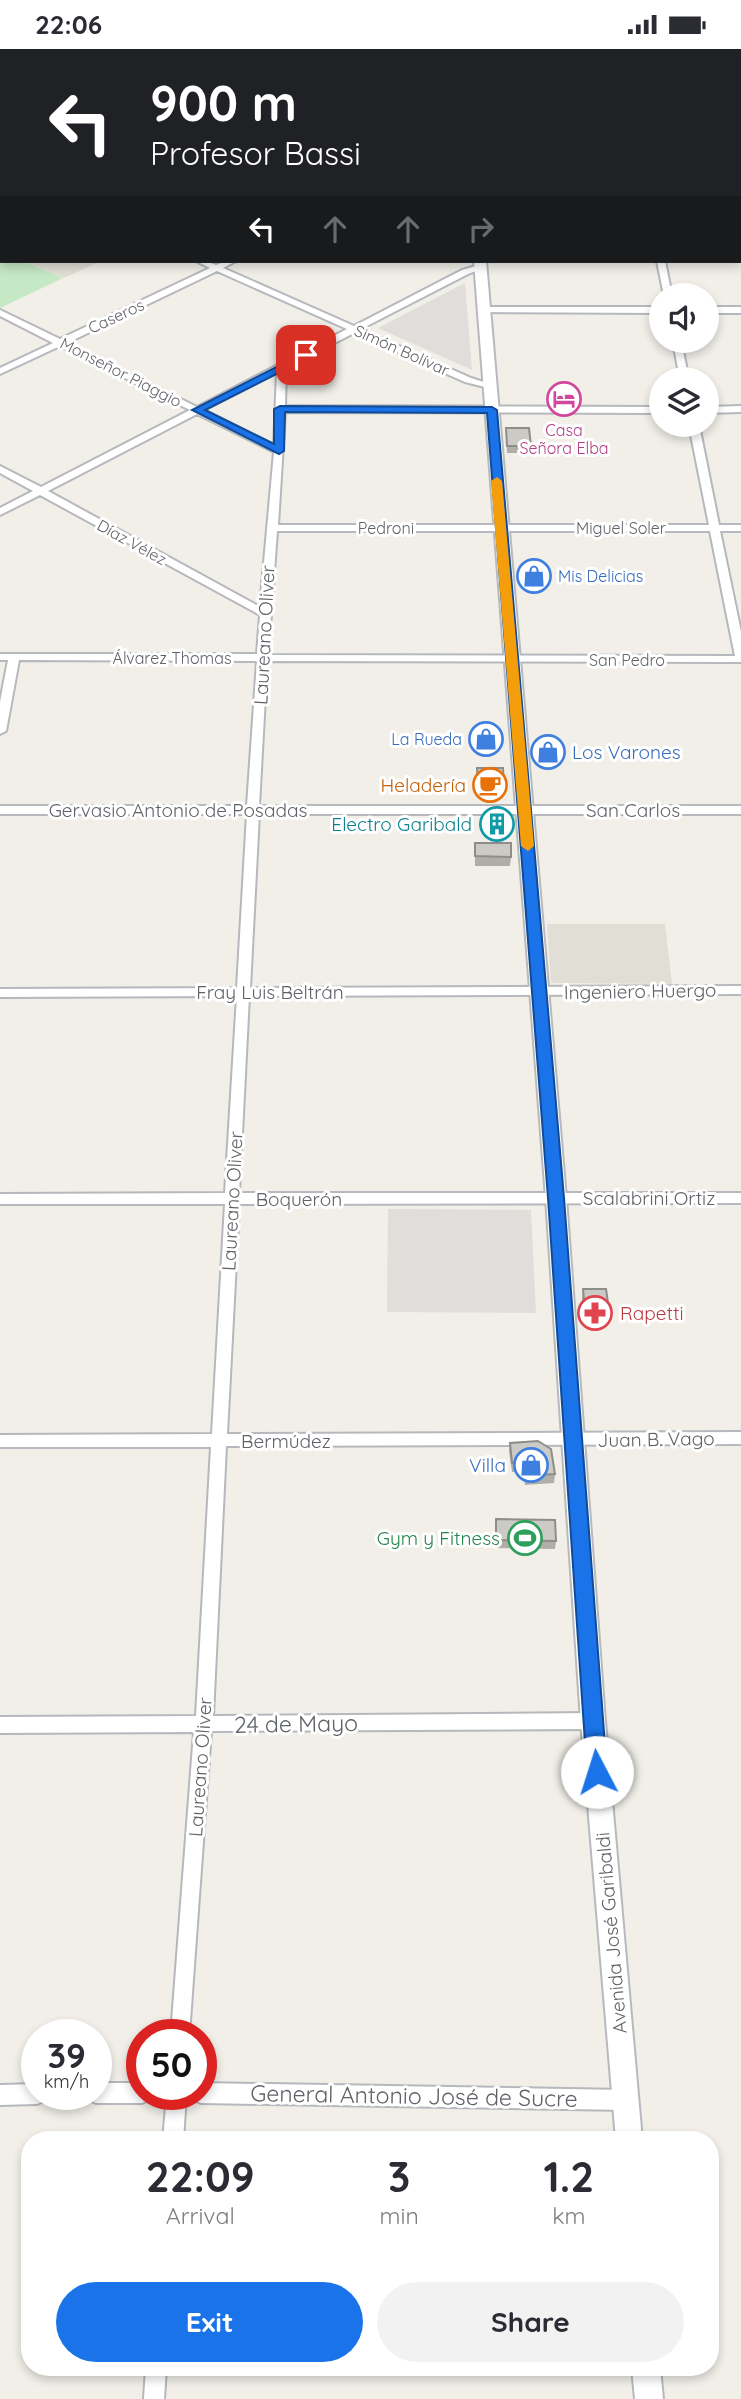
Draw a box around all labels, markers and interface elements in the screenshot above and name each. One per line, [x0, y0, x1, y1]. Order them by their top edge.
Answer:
text: 22:06 [35, 8, 102, 41]
text: 900 m [150, 72, 297, 133]
icon: left [35, 77, 126, 168]
text: Profesor Bassi [150, 133, 361, 173]
icon: left [243, 210, 281, 248]
icon: ahead [316, 210, 354, 248]
icon: ahead [389, 210, 427, 248]
icon: right [462, 210, 500, 248]
map controls [649, 283, 719, 437]
button: sound [649, 283, 719, 353]
street label: Caseros [85, 294, 147, 338]
street label: Simón Bolívar [351, 320, 453, 380]
pin [276, 325, 336, 385]
street label: Monseñor Piaggio [57, 333, 185, 411]
icon: arrive [287, 336, 325, 374]
button: layers [649, 367, 719, 437]
hotel icon: Casa Señora Elba [545, 380, 583, 418]
place label: Casa Señora Elba [519, 420, 609, 458]
street label: Díaz Vélez [94, 515, 170, 569]
street label: Pedroni [358, 518, 414, 538]
street label: Miguel Soler [576, 518, 666, 538]
shop icon: Mis Delicias [515, 557, 553, 595]
street label: Laureano Oliver [248, 564, 280, 706]
place label: Mis Delicias [558, 566, 643, 586]
street label: Álvarez Thomas [113, 648, 231, 668]
street label: San Pedro [589, 650, 665, 670]
shop icon: La Rueda [467, 720, 505, 758]
place label: La Rueda [391, 729, 462, 749]
shop icon: Los Varones [529, 733, 567, 771]
place label: Los Varones [572, 740, 681, 764]
cafe icon: Heladería [471, 766, 509, 804]
place label: Heladería [381, 773, 466, 797]
street label: Gervasio Antonio de Posadas [49, 798, 307, 822]
street label: San Carlos [586, 798, 680, 822]
building icon: Electro Garibald [478, 805, 516, 843]
place label: Electro Garibald [331, 812, 472, 836]
street label: Ingeniero Huergo [564, 978, 716, 1004]
street label: Fray Luis Beltrán [196, 980, 344, 1004]
street label: Laureano Oliver [216, 1130, 248, 1272]
street label: Scalabrini Ortiz [583, 1186, 715, 1210]
street label: Boquerón [256, 1187, 342, 1211]
pharmacy icon: Rapetti [576, 1294, 614, 1332]
place label: Rapetti [620, 1301, 684, 1325]
street label: Juan B. Vago [597, 1426, 715, 1452]
street label: Bermúdez [241, 1429, 331, 1453]
shop icon: Villa [512, 1446, 550, 1484]
place label: Villa [469, 1453, 506, 1477]
sports icon: Gym y Fitness [506, 1519, 544, 1557]
place label: Gym y Fitness [377, 1526, 500, 1550]
street label: Laureano Oliver [183, 1696, 217, 1838]
street label: 24 de Mayo [234, 1708, 358, 1739]
position arrow [560, 1735, 634, 1809]
street label: Avenida José Garibaldi [590, 1831, 632, 2035]
speed limit sign: 50 [126, 2019, 217, 2110]
text: 39 [47, 2033, 86, 2077]
text: km/h [44, 2070, 89, 2093]
street label: General Antonio José de Sucre [250, 2078, 578, 2113]
text: 22:09 [146, 2150, 255, 2203]
text: 3 [388, 2150, 410, 2203]
text: 1.2 [544, 2150, 594, 2203]
text: Arrival [166, 2201, 235, 2230]
text: min [380, 2201, 419, 2230]
text: km [552, 2201, 585, 2230]
button: Exit [56, 2282, 363, 2362]
button: Share [377, 2282, 684, 2362]

